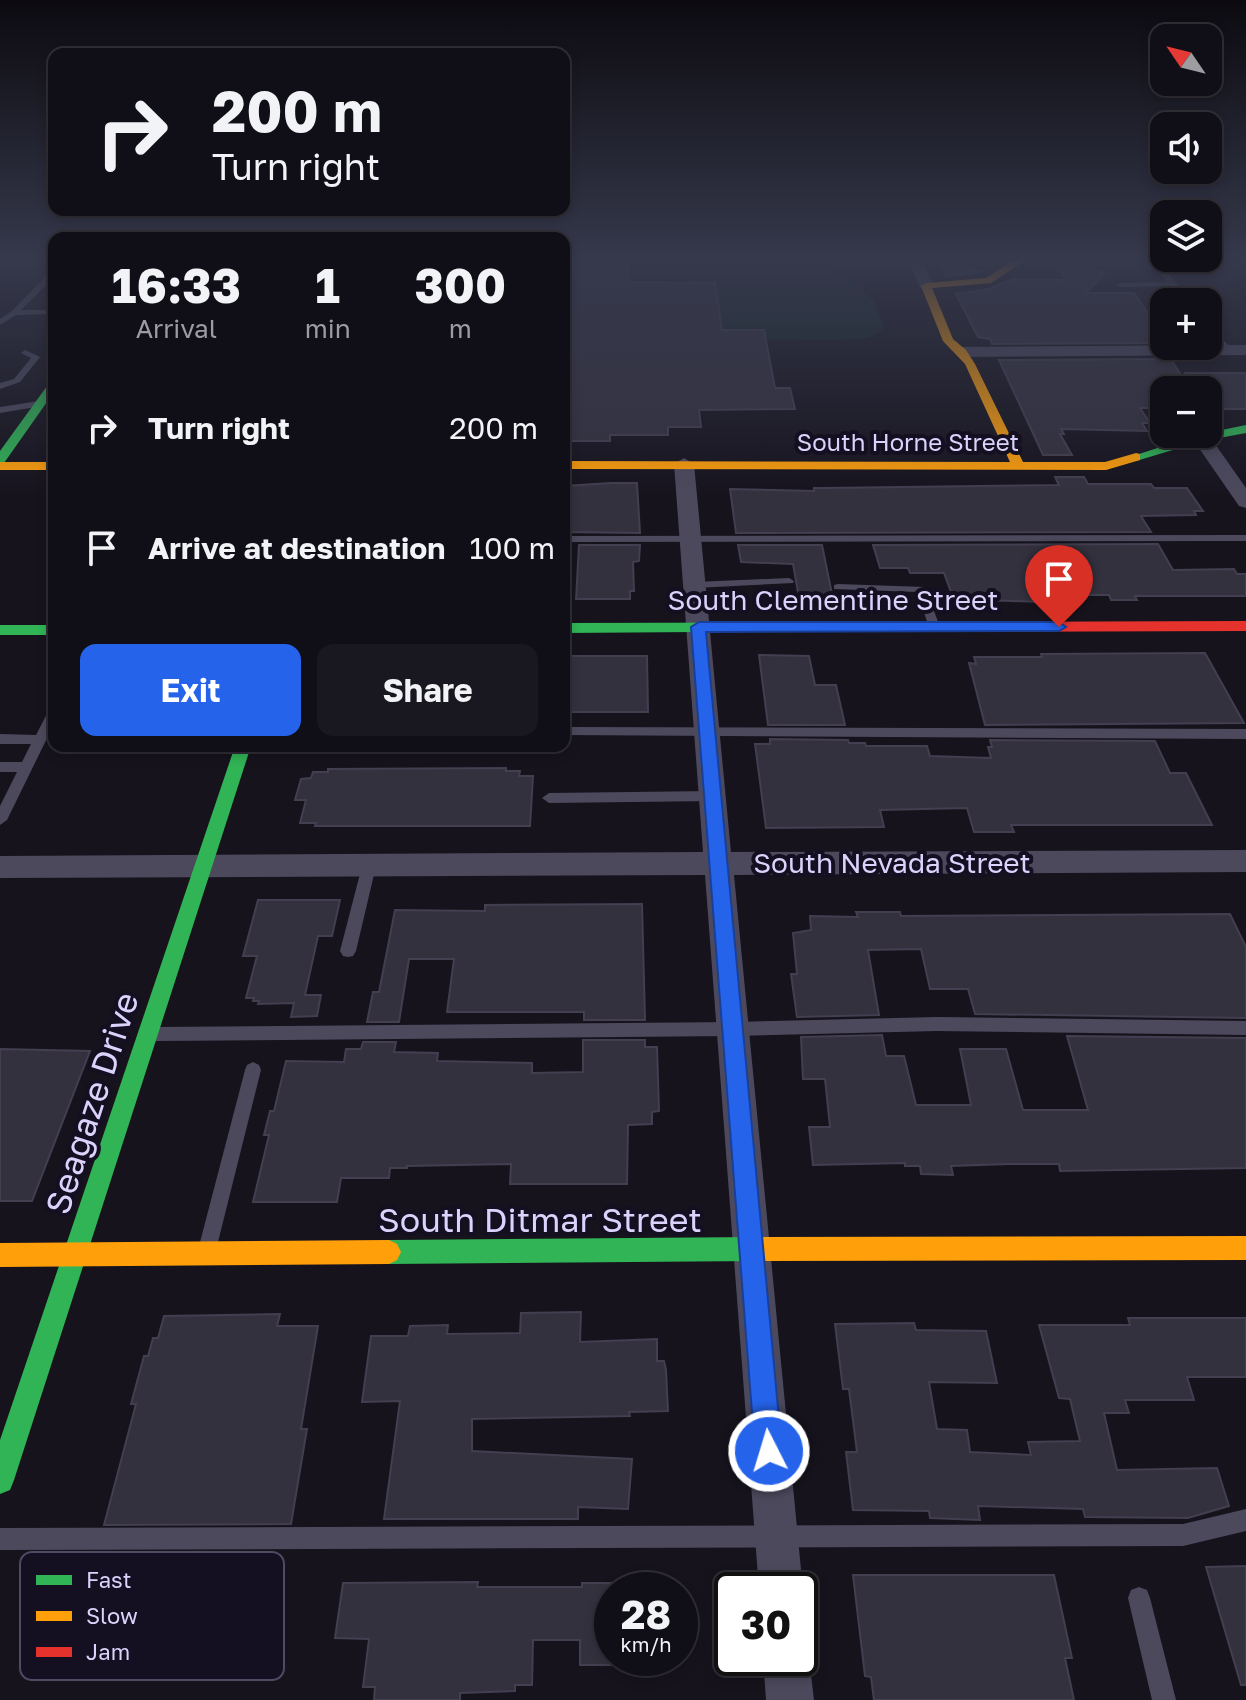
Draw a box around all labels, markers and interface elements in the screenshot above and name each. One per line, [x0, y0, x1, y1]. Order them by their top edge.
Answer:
north arrow [1150, 24, 1222, 96]
map controls [1150, 24, 1222, 448]
text: 200 m [212, 77, 382, 144]
icon: right [80, 80, 184, 184]
button: sound [1150, 112, 1222, 184]
text: Turn right [212, 145, 380, 188]
button: layers [1150, 200, 1222, 272]
text: 16:33 [112, 256, 241, 314]
text: 1 [315, 256, 340, 314]
text: 300 [414, 256, 506, 314]
button: + [1150, 288, 1222, 360]
text: Arrival [136, 313, 217, 344]
text: min [305, 313, 351, 344]
text: m [449, 313, 472, 344]
button: − [1150, 376, 1222, 448]
icon: right [80, 406, 124, 450]
text: Turn right [148, 410, 290, 446]
text: 200 m [449, 410, 538, 446]
street label: South Horne Street [797, 427, 1019, 456]
icon: arrive [80, 526, 124, 570]
text: Arrive at destination [148, 530, 445, 566]
text: 100 m [469, 530, 555, 566]
pin [1025, 545, 1093, 627]
icon: arrive [1037, 557, 1081, 601]
street label: South Clementine Street [667, 583, 999, 616]
button: Exit [80, 644, 301, 736]
button: Share [317, 644, 538, 736]
street label: South Nevada Street [753, 846, 1031, 879]
street label: Seagaze Drive [36, 987, 146, 1219]
street label: South Ditmar Street [378, 1199, 702, 1239]
position arrow [727, 1409, 811, 1493]
legend [20, 1552, 284, 1680]
text: Fast [86, 1566, 132, 1593]
speed limit sign: 30 [714, 1572, 818, 1676]
text: 28 [621, 1590, 671, 1638]
text: Slow [86, 1602, 138, 1629]
text: km/h [621, 1632, 671, 1656]
text: Jam [86, 1638, 130, 1665]

